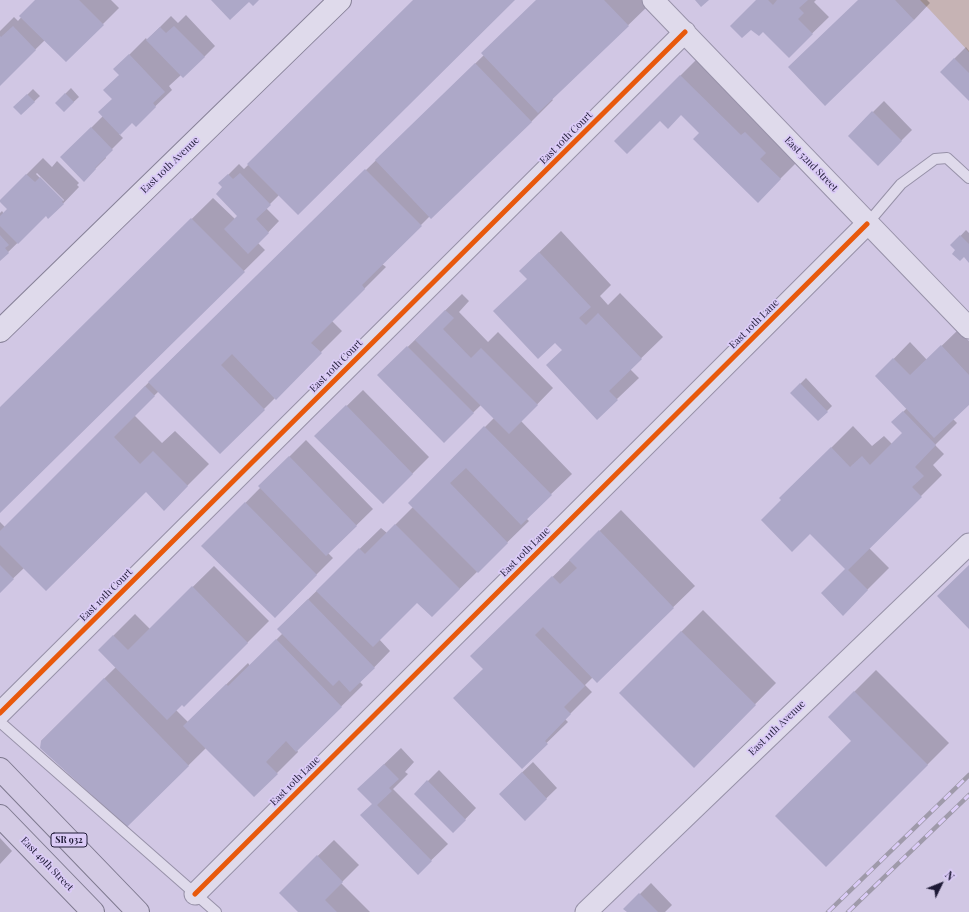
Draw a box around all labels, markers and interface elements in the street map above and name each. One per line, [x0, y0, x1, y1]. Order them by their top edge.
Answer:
street label: East 10th Court [537, 109, 595, 167]
street label: East 10th Avenue [138, 134, 202, 196]
street label: East 52nd Street [782, 134, 840, 194]
street label: East 10th Lane [727, 297, 781, 351]
street label: East 10th Court [307, 337, 365, 395]
street label: East 10th Lane [498, 525, 552, 579]
street label: East 10th Court [77, 566, 135, 624]
street label: East 11th Avenue [746, 698, 808, 758]
street label: East 10th Lane [268, 754, 322, 808]
road number: SR 932 [51, 833, 87, 847]
street label: East 49th Street [18, 835, 76, 893]
north arrow [921, 864, 961, 904]
text: N [942, 867, 958, 883]

